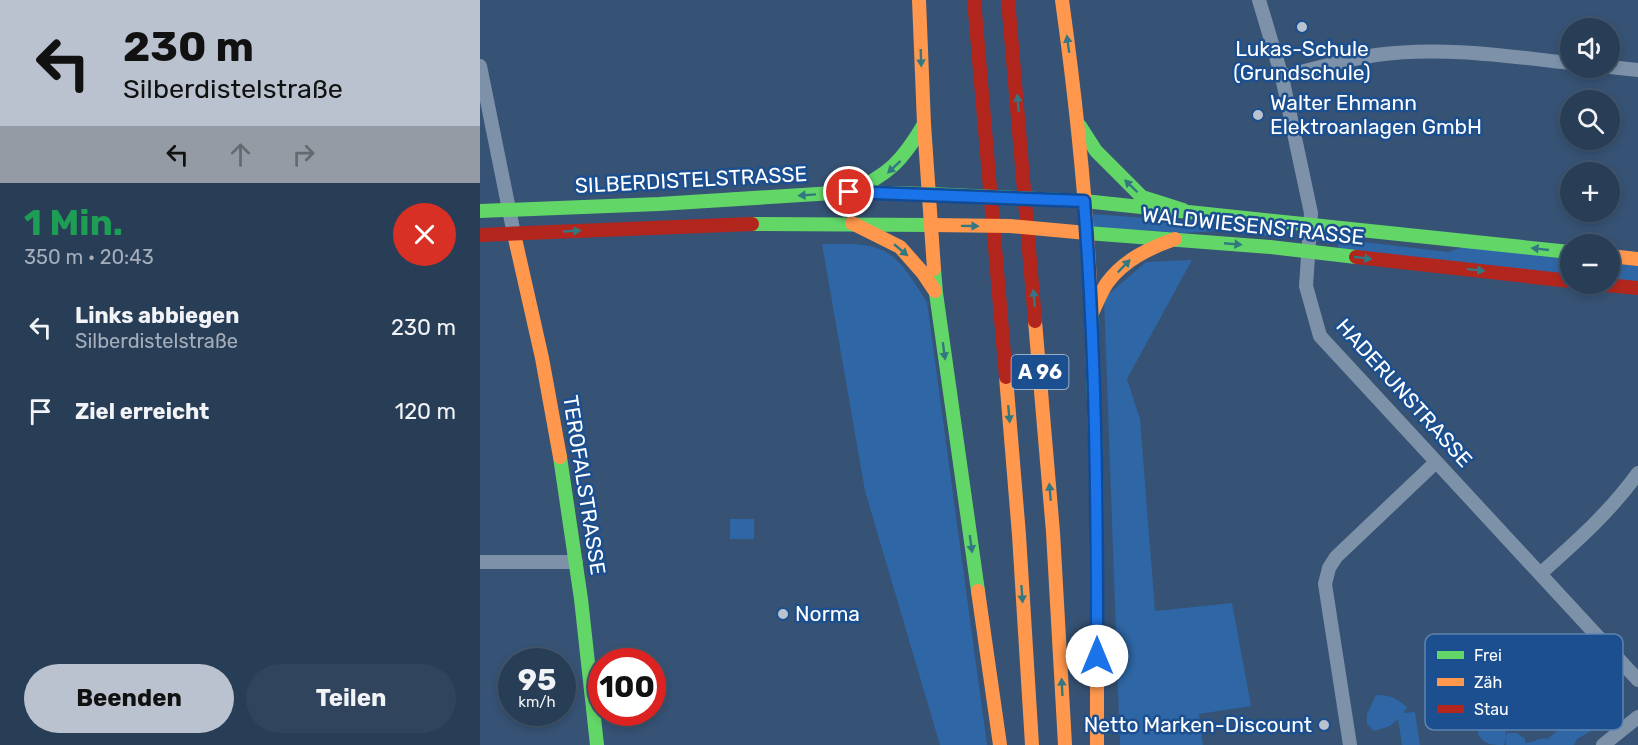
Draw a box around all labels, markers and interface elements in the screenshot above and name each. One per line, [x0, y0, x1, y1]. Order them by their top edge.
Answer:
map controls [1560, 18, 1620, 294]
button: sound [1560, 18, 1620, 78]
marker: Lukas-Schule (Grundschule) [1295, 20, 1309, 34]
text: 230 m [123, 22, 254, 72]
icon: left [24, 24, 102, 102]
one-way arrow [1064, 34, 1073, 53]
place label: Lukas-Schule (Grundschule) [1233, 36, 1371, 85]
one-way arrow [917, 49, 926, 68]
text: Silberdistelstraße [123, 73, 343, 105]
place label: Walter Ehmann Elektroanlagen GmbH [1270, 90, 1482, 139]
button: search [1560, 90, 1620, 150]
one-way arrow [1013, 94, 1022, 113]
marker: Walter Ehmann Elektroanlagen GmbH [1251, 108, 1265, 122]
icon: left [161, 138, 194, 171]
icon: ahead [224, 138, 257, 171]
icon: right [287, 138, 320, 171]
one-way arrow [887, 160, 902, 173]
street label: SILBERDISTELSTRASSE [574, 161, 808, 198]
button: + [1560, 162, 1620, 222]
pin [823, 166, 874, 217]
icon: arrive [832, 175, 865, 208]
one-way arrow [1124, 179, 1139, 193]
one-way arrow [798, 190, 817, 200]
text: 1 Min. [24, 201, 123, 244]
street label: WALDWIESENSTRASSE [1141, 201, 1366, 250]
button: close [393, 203, 456, 266]
one-way arrow [961, 221, 980, 230]
one-way arrow [563, 227, 582, 236]
button: − [1560, 234, 1620, 294]
one-way arrow [1224, 239, 1243, 249]
one-way arrow [893, 243, 909, 256]
one-way arrow [1531, 244, 1550, 253]
text: 350 m · 20:43 [24, 245, 154, 269]
one-way arrow [1354, 253, 1373, 262]
one-way arrow [1117, 259, 1131, 273]
one-way arrow [1466, 266, 1485, 275]
one-way arrow [1029, 288, 1039, 307]
text: Links abbiegen [75, 302, 239, 329]
icon: left [24, 311, 57, 344]
street label: HADERUNSTRASSE [1331, 313, 1478, 472]
text: 230 m [391, 314, 456, 341]
text: Silberdistelstraße [75, 329, 238, 353]
one-way arrow [939, 342, 948, 361]
road number: A 96 [1012, 355, 1068, 389]
street label: TEROFALSTRASSE [558, 393, 611, 577]
icon: arrive [24, 395, 57, 428]
text: Ziel erreicht [75, 398, 209, 425]
text: 120 m [395, 398, 456, 425]
one-way arrow [1004, 405, 1014, 424]
one-way arrow [1045, 482, 1055, 501]
one-way arrow [967, 535, 976, 554]
one-way arrow [1018, 584, 1027, 603]
place label: Norma [795, 601, 860, 626]
marker: Norma [776, 607, 790, 621]
position arrow [1065, 624, 1129, 688]
legend [1425, 634, 1623, 730]
text: Frei [1474, 646, 1502, 665]
speed limit sign: 100 [588, 648, 666, 726]
text: 95 [518, 662, 556, 698]
button: Beenden [24, 664, 234, 733]
button: Teilen [246, 664, 456, 733]
text: Zäh [1474, 673, 1502, 692]
one-way arrow [1057, 677, 1066, 696]
text: km/h [518, 693, 556, 711]
text: Stau [1474, 700, 1509, 719]
place label: Netto Marken-Discount [1084, 712, 1312, 737]
marker: Netto Marken-Discount [1317, 718, 1331, 732]

